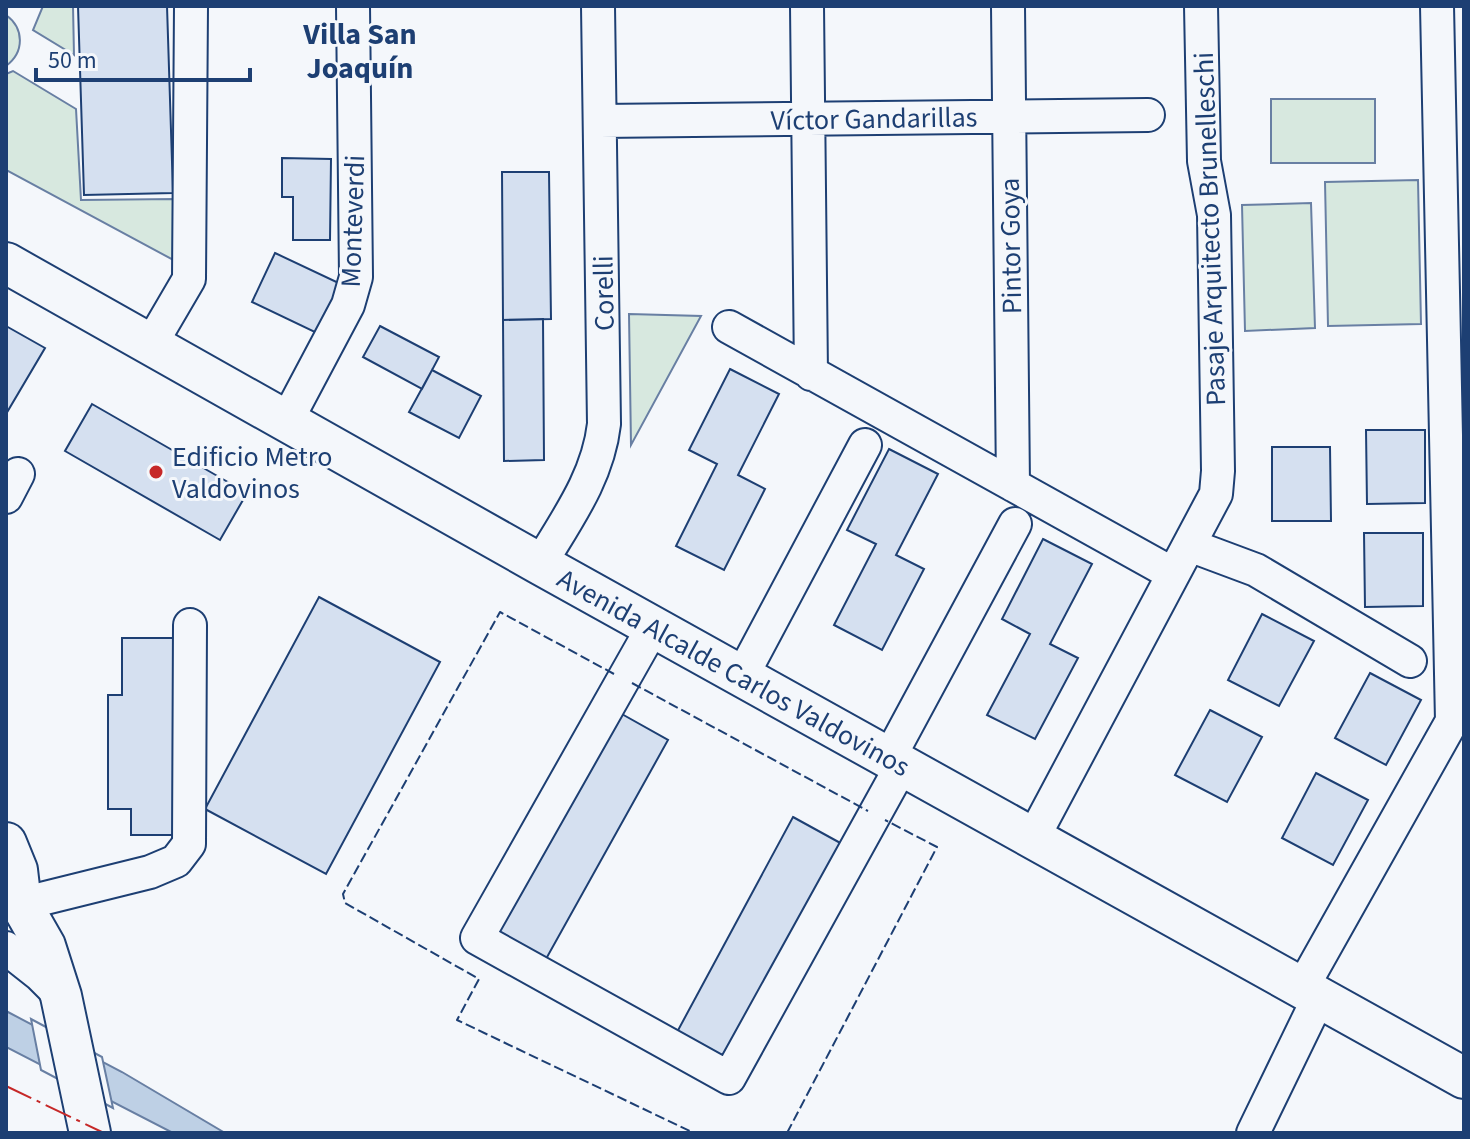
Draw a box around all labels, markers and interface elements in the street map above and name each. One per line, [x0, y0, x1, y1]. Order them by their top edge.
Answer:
district label: Villa San Joaquín [302, 13, 417, 90]
scale bar [36, 32, 250, 82]
text: 50 m [48, 43, 97, 78]
street label: Pasaje Arquitecto Brunelleschi [1184, 51, 1236, 407]
street label: Víctor Gandarillas [770, 97, 978, 141]
street label: Monteverdi [331, 154, 375, 288]
street label: Pintor Goya [990, 177, 1032, 315]
street label: Corelli [583, 255, 625, 331]
place label: Edificio Metro Valdovinos [172, 437, 332, 509]
marker: Edificio Metro Valdovinos [147, 463, 165, 481]
street label: Avenida Alcalde Carlos Valdovinos [550, 559, 917, 787]

